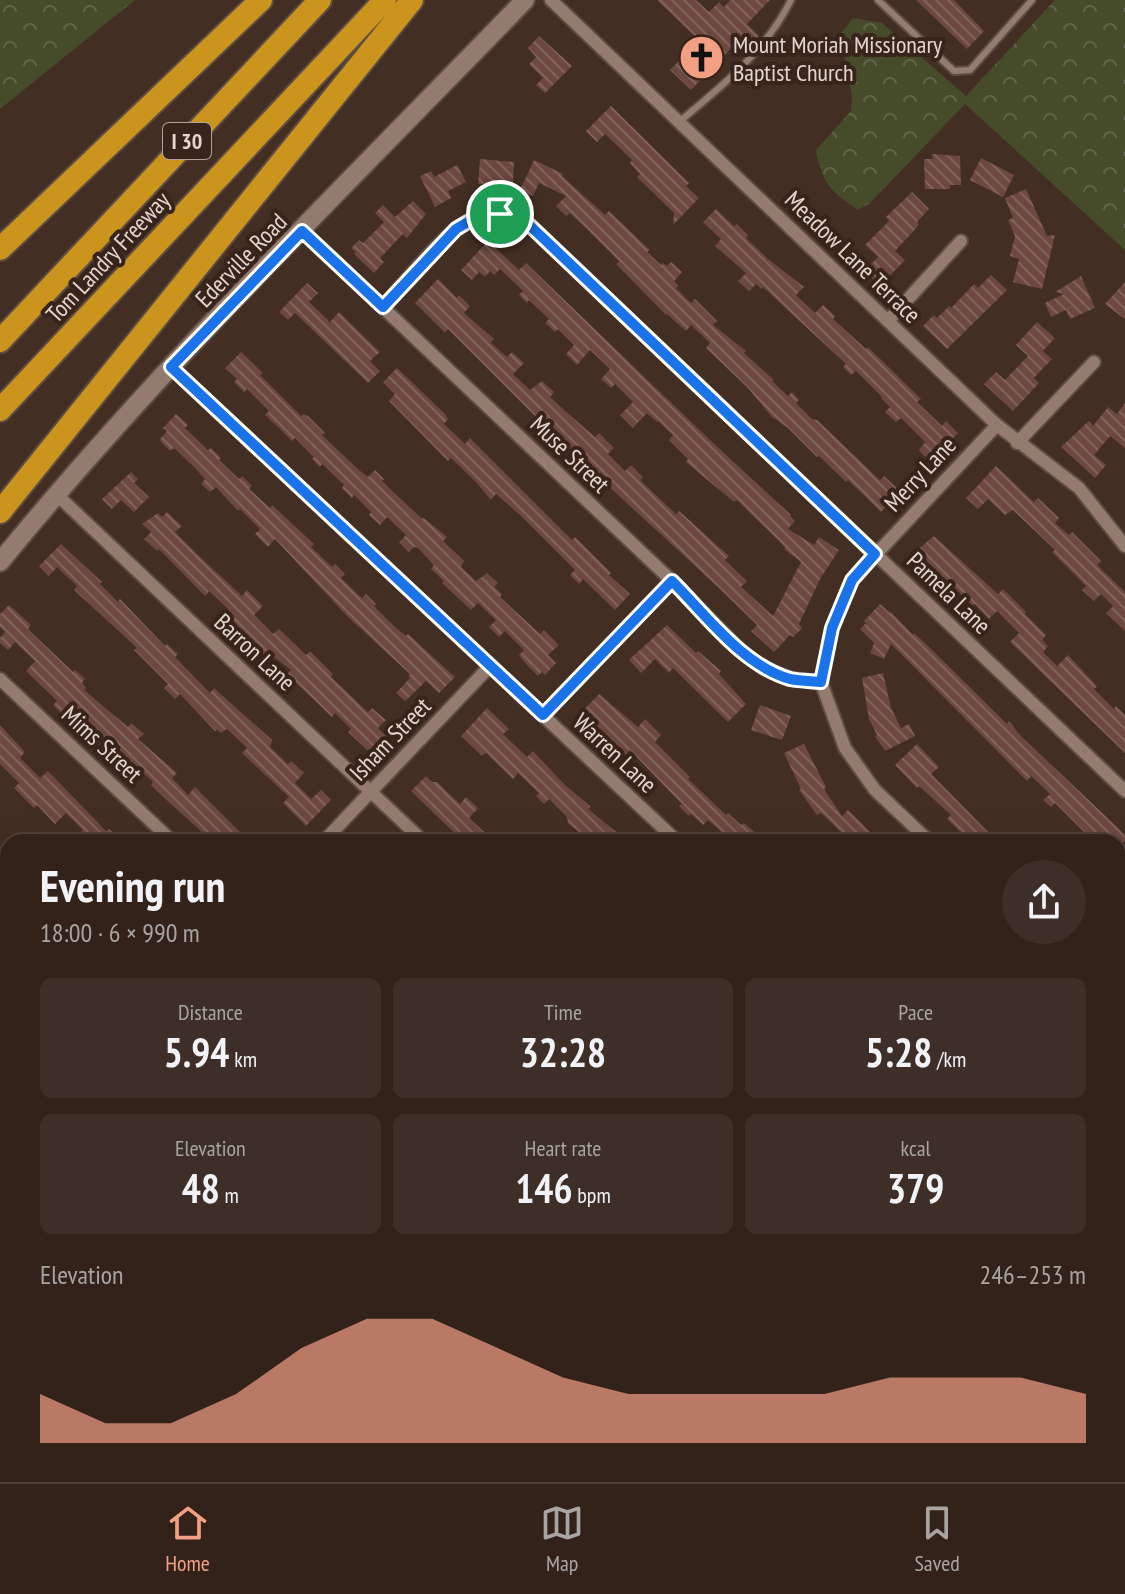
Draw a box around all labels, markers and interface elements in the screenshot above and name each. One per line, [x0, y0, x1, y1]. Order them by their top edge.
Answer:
place label: Mount Moriah Missionary Baptist Church [733, 29, 942, 88]
church icon: Mount Moriah Missionary Baptist Church [678, 34, 726, 82]
road number: I 30 [163, 123, 211, 159]
pin [466, 180, 534, 248]
street label: Meadow Lane Terrace [778, 184, 928, 330]
street label: Tom Landry Freeway [39, 185, 177, 329]
icon: arrive [478, 192, 522, 236]
street label: Ederville Road [189, 206, 293, 314]
street label: Muse Street [524, 409, 616, 500]
street label: Merry Lane [877, 430, 963, 518]
street label: Pamela Lane [900, 545, 998, 641]
street label: Barron Lane [208, 607, 302, 697]
street label: Isham Street [343, 690, 438, 787]
street label: Mims Street [55, 699, 149, 789]
street label: Warren Lane [567, 706, 663, 800]
text: Evening run [40, 857, 225, 914]
button: share [1002, 860, 1086, 944]
text: 18:00 · 6 × 990 m [40, 916, 200, 949]
text: Distance [178, 998, 243, 1026]
text: Time [544, 998, 582, 1026]
text: Pace [898, 998, 933, 1026]
text: 5.94 [164, 1026, 229, 1078]
text: 32:28 [520, 1026, 606, 1078]
text: 5:28 [865, 1026, 932, 1078]
text: km [229, 1045, 257, 1073]
text: /km [932, 1045, 966, 1073]
text: Elevation [175, 1134, 246, 1162]
text: Heart rate [525, 1134, 601, 1162]
text: kcal [901, 1134, 931, 1162]
text: 48 [182, 1162, 220, 1214]
text: 146 [515, 1162, 573, 1214]
text: 379 [887, 1162, 944, 1214]
text: m [220, 1181, 239, 1209]
text: bpm [573, 1181, 611, 1209]
text: Elevation [40, 1258, 123, 1291]
text: 246–253 m [980, 1258, 1086, 1291]
tab: Home [165, 1501, 210, 1577]
tab: Map [540, 1501, 584, 1577]
tab: Saved [914, 1501, 960, 1577]

